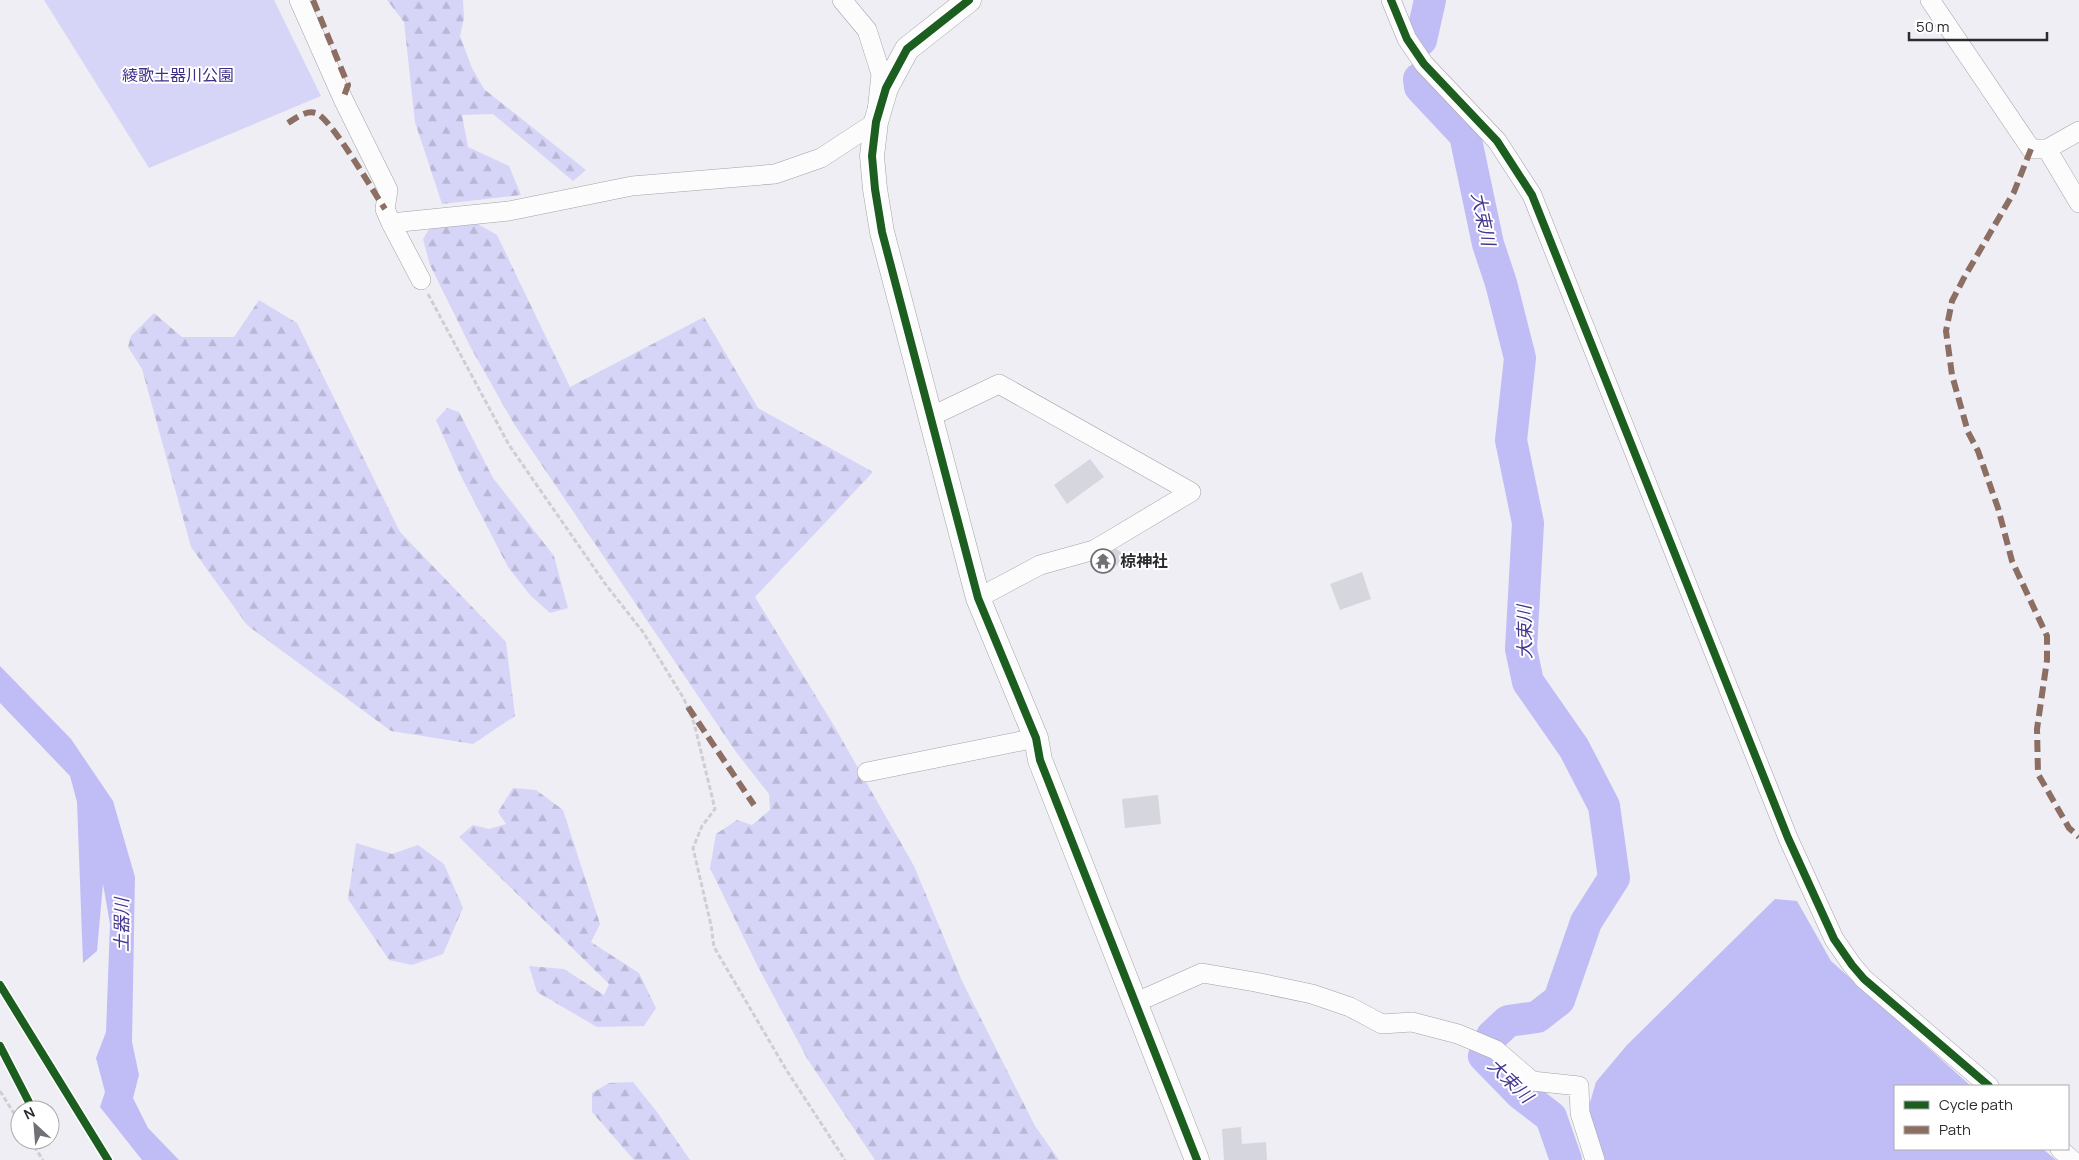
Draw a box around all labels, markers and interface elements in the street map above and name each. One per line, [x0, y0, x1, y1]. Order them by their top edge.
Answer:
scale bar [1909, 10, 2046, 42]
text: 50 m [1916, 16, 1950, 37]
park label: 綾歌土器川公園 [122, 64, 234, 86]
water label: 大束川 [1467, 190, 1502, 250]
temple icon: 椋神社 [1090, 548, 1116, 574]
place label: 椋神社 [1120, 550, 1168, 572]
water label: 大束川 [1511, 603, 1536, 659]
water label: 土器川 [109, 896, 133, 952]
water label: 大束川 [1483, 1053, 1540, 1109]
legend [1894, 1085, 2069, 1150]
text: Cycle path [1939, 1094, 2013, 1115]
north arrow [10, 1100, 60, 1150]
text: N [20, 1102, 38, 1124]
text: Path [1939, 1119, 1971, 1140]

